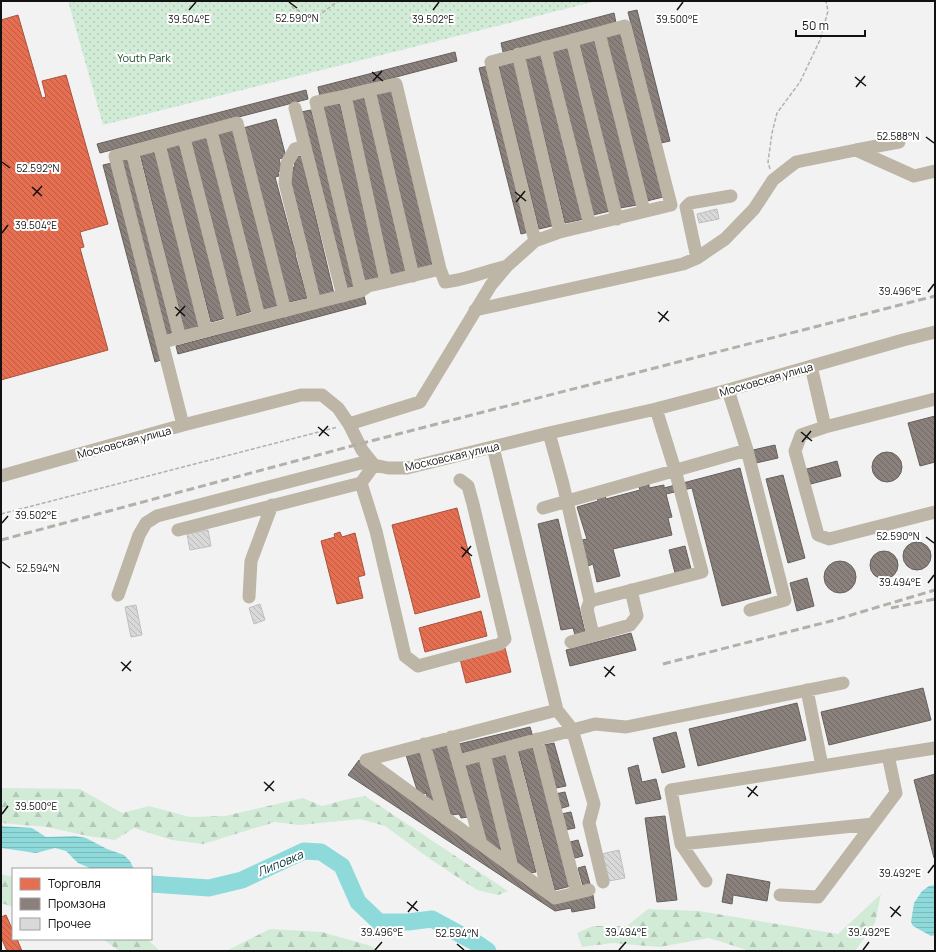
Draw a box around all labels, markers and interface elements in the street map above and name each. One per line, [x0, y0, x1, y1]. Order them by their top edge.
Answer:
text: 52.590°N [275, 11, 319, 25]
text: 39.504°E [168, 12, 210, 26]
text: 39.502°E [412, 12, 454, 26]
text: 39.500°E [656, 12, 698, 26]
scale bar [796, 12, 865, 38]
text: 50 m [802, 17, 829, 34]
park label: Youth Park [117, 50, 171, 65]
text: 52.588°N [877, 129, 919, 143]
text: 52.592°N [17, 161, 60, 175]
text: 39.504°E [15, 218, 57, 232]
text: 39.496°E [879, 284, 922, 298]
street label: Московская улица [718, 358, 814, 400]
street label: Московская улица [75, 422, 173, 462]
street label: Московская улица [403, 438, 501, 474]
text: 39.502°E [15, 508, 57, 522]
text: 52.590°N [876, 529, 920, 543]
text: 52.594°N [17, 561, 60, 575]
text: 39.494°E [879, 575, 921, 589]
text: 39.500°E [15, 799, 57, 813]
water label: Липовка [254, 845, 307, 880]
text: 39.492°E [879, 866, 921, 880]
legend [12, 868, 152, 940]
text: Торговля [48, 875, 101, 892]
text: Промзона [48, 895, 106, 912]
text: Прочее [48, 915, 91, 932]
text: 39.496°E [361, 925, 404, 939]
text: 39.494°E [605, 925, 647, 939]
text: 39.492°E [848, 925, 890, 939]
text: 52.594°N [436, 926, 479, 940]

